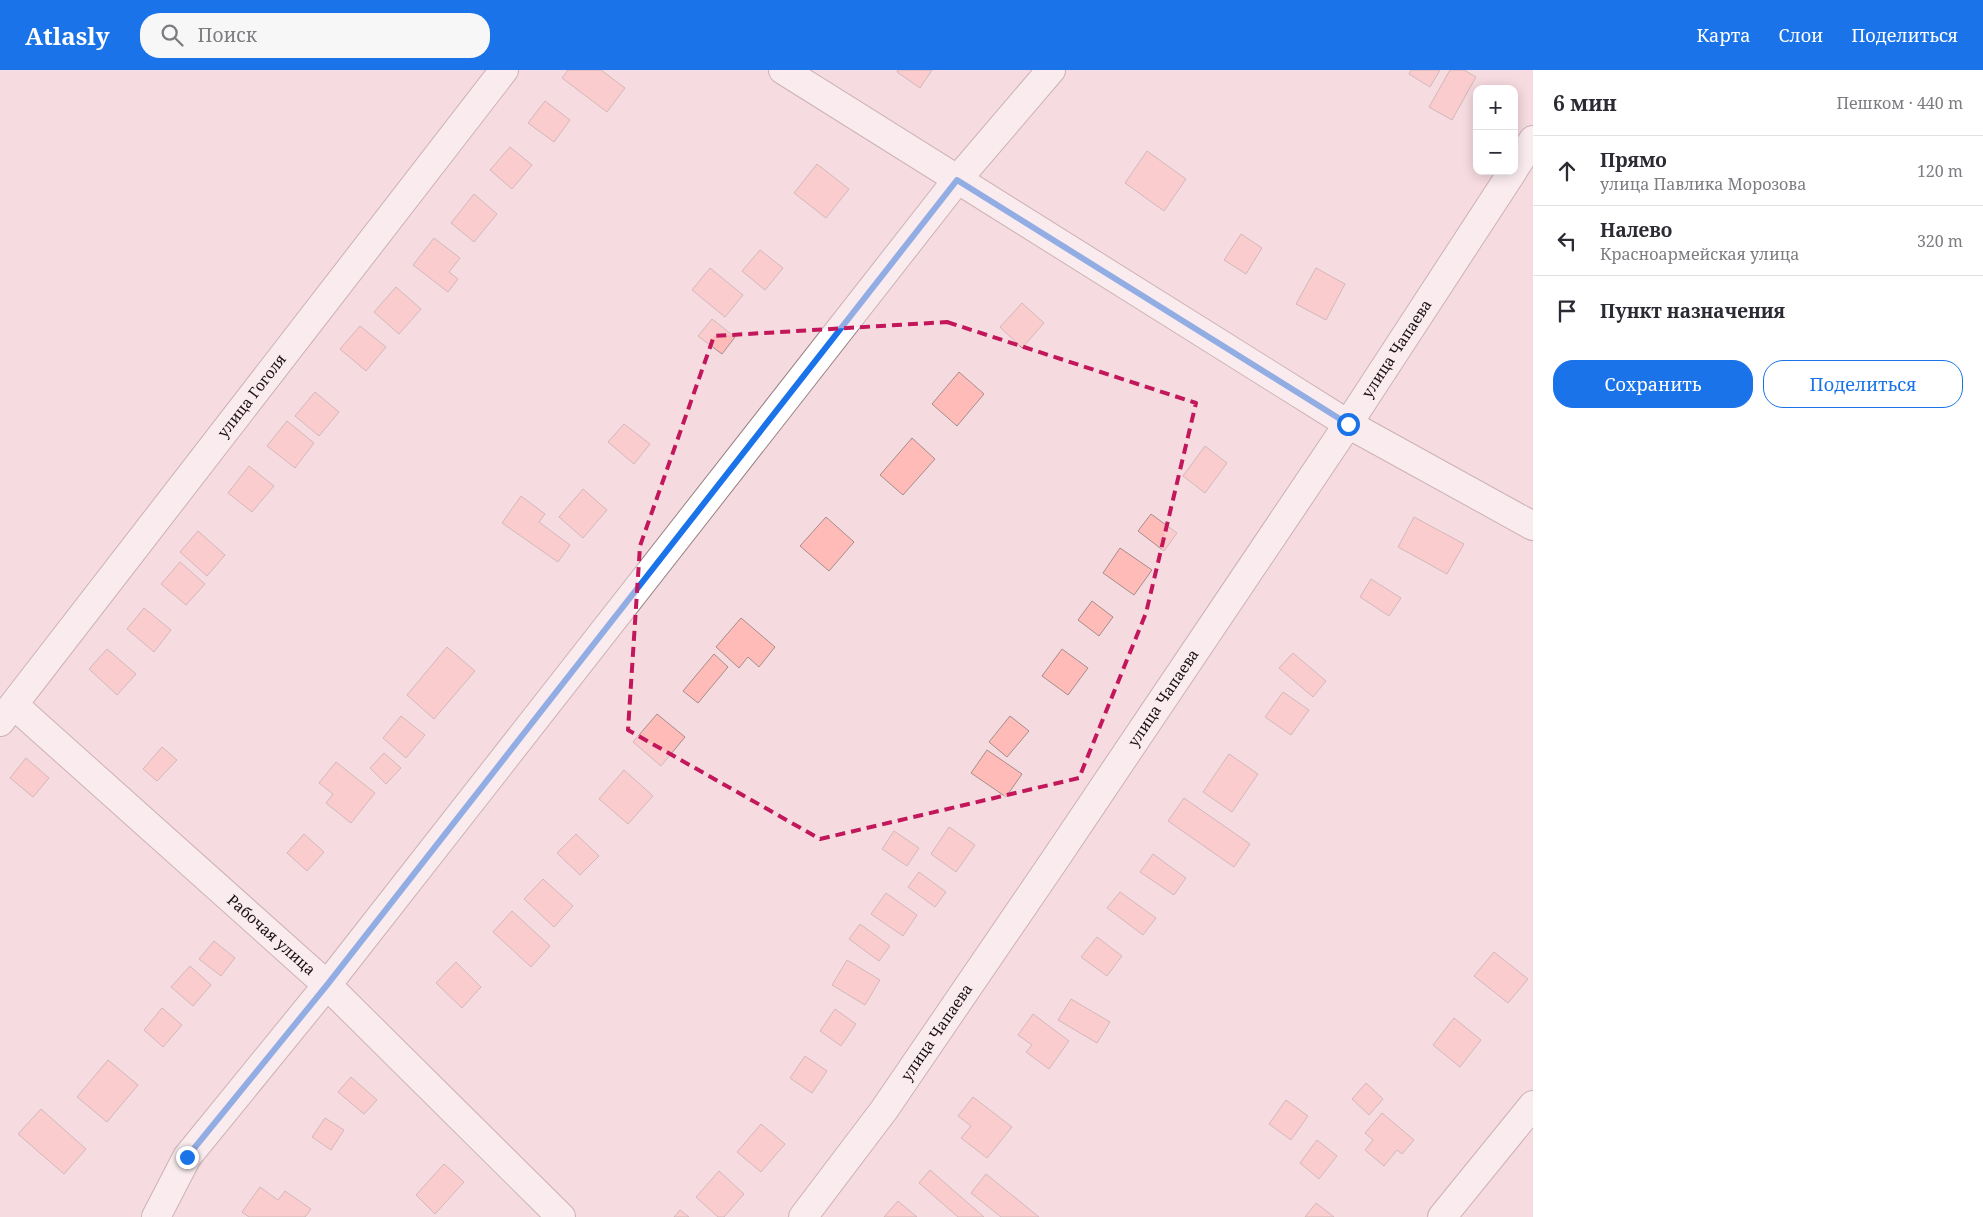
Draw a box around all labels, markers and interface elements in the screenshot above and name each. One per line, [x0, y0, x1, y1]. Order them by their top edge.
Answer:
search box [140, 13, 490, 58]
text: Atlasly [25, 19, 110, 52]
icon: search [158, 21, 186, 49]
text: Поиск [198, 22, 257, 48]
text: Карта [1696, 23, 1751, 47]
text: Слои [1779, 23, 1823, 47]
text: Поделиться [1851, 23, 1958, 47]
map controls [1473, 85, 1518, 175]
button: + [1473, 85, 1518, 130]
text: 6 мин [1553, 89, 1617, 117]
text: Пешком · 440 m [1836, 92, 1963, 114]
button: − [1473, 130, 1518, 175]
text: Прямо [1600, 147, 1667, 173]
icon: ahead [1553, 157, 1581, 185]
text: 120 m [1917, 160, 1963, 182]
text: улица Павлика Морозова [1600, 173, 1806, 195]
text: Налево [1600, 217, 1672, 243]
icon: left [1553, 227, 1581, 255]
text: 320 m [1917, 230, 1963, 252]
text: Красноармейская улица [1600, 243, 1799, 265]
street label: улица Чапаева [1357, 295, 1436, 401]
icon: arrive [1553, 297, 1581, 325]
text: Пункт назначения [1600, 298, 1785, 324]
street label: улица Гоголя [212, 349, 290, 441]
button: Сохранить [1553, 360, 1753, 408]
button: Поделиться [1763, 360, 1963, 408]
route start [1337, 413, 1360, 436]
street label: улица Чапаева [1123, 645, 1203, 750]
street label: Рабочая улица [223, 889, 320, 979]
street label: улица Чапаева [896, 979, 976, 1084]
route end [176, 1146, 199, 1169]

